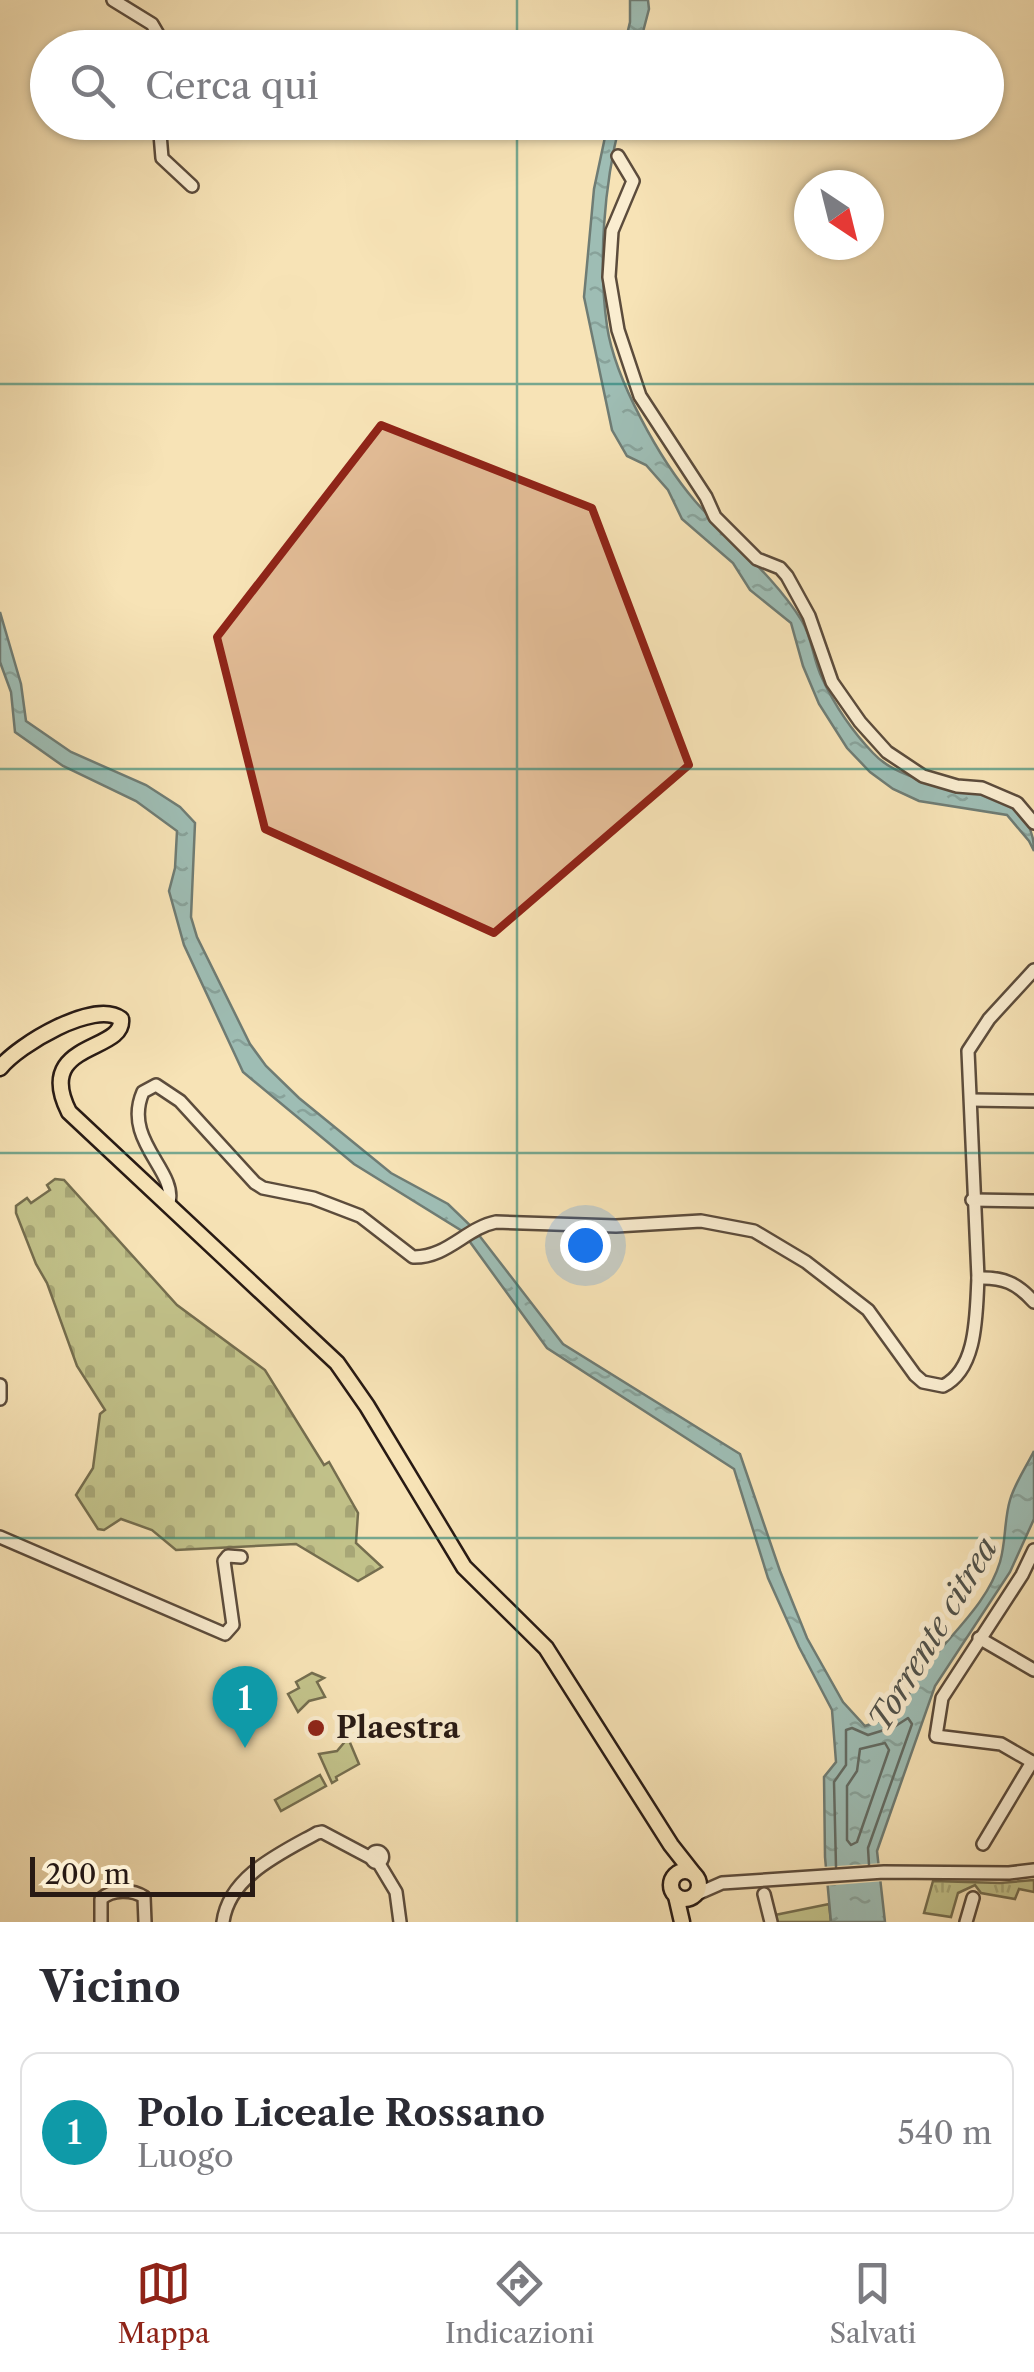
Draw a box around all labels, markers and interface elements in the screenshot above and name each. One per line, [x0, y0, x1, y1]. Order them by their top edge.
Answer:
search box [30, 30, 1004, 140]
icon: search [65, 58, 120, 113]
text: Cerca qui [145, 62, 319, 109]
north arrow [794, 170, 884, 260]
your location [560, 1220, 611, 1271]
water label: Torrente citrea [860, 1530, 1005, 1737]
pin: 1 [212, 1666, 278, 1748]
place label: Plaestra [336, 1709, 461, 1746]
marker: Plaestra [305, 1717, 327, 1739]
scale bar [30, 1852, 255, 1896]
text: 200 m [45, 1857, 130, 1891]
text: Vicino [40, 1961, 181, 2013]
text: Polo Liceale Rossano [137, 2089, 545, 2136]
text: 1 [67, 2113, 82, 2152]
text: 540 m [898, 2113, 992, 2152]
text: Luogo [137, 2136, 234, 2175]
tab: Mappa [118, 2256, 210, 2350]
tab: Indicazioni [445, 2256, 594, 2350]
tab: Salvati [829, 2256, 916, 2350]

